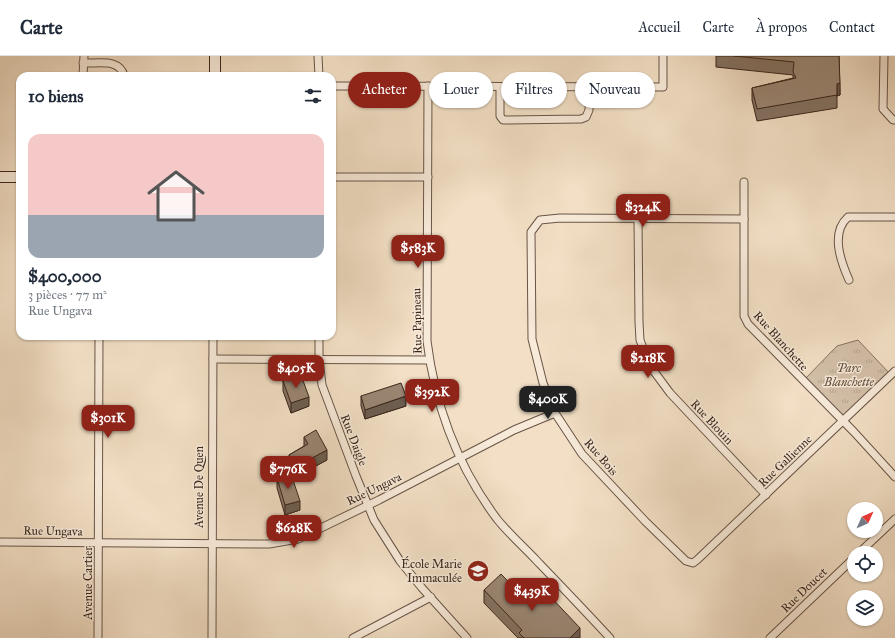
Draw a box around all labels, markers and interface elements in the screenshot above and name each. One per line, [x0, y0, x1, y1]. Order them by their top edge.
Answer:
text: Carte [20, 16, 63, 39]
text: Accueil [638, 19, 681, 36]
text: Carte [703, 19, 734, 36]
text: À propos [756, 19, 807, 36]
text: Contact [829, 19, 875, 36]
chip: Acheter [348, 72, 421, 108]
chip: Louer [429, 72, 493, 108]
chip: Filtres [501, 72, 567, 108]
chip: Nouveau [575, 72, 655, 108]
icon: filters [302, 85, 324, 107]
text: 10 biens [28, 86, 83, 107]
icon: home [140, 160, 212, 232]
pin: $324K [615, 194, 671, 228]
text: $324K [625, 199, 661, 215]
pin: $583K [390, 235, 446, 269]
text: $583K [400, 240, 436, 256]
text: $400,000 [28, 266, 102, 287]
text: 3 pièces · 77 m² [28, 287, 107, 303]
street label: Rue Papineau [409, 287, 425, 354]
text: Rue Ungava [28, 303, 92, 319]
street label: Rue Blanchette [751, 308, 811, 374]
pin: $218K [620, 345, 676, 379]
text: $218K [630, 350, 666, 366]
pin: $405K [268, 355, 324, 389]
text: $405K [277, 360, 315, 376]
park label: Parc Blanchette [823, 361, 874, 389]
pin: $392K [404, 379, 460, 413]
text: $392K [414, 384, 450, 400]
pin: $400K [520, 386, 576, 420]
text: $400K [528, 391, 568, 407]
street label: Rue Blouin [688, 397, 736, 448]
pin: $301K [80, 405, 136, 439]
text: $301K [91, 410, 125, 426]
street label: Rue Daigle [337, 412, 370, 468]
street label: Rue Gallienne [755, 432, 815, 490]
street label: Rue Bois [581, 436, 621, 478]
street label: Avenue De Quen [192, 445, 206, 529]
pin: $776K [260, 456, 316, 490]
text: $776K [269, 461, 307, 477]
street label: Rue Ungava [344, 469, 405, 509]
north arrow [847, 502, 883, 538]
map controls [847, 502, 883, 626]
pin: $628K [266, 515, 322, 549]
text: $628K [275, 520, 313, 536]
street label: Rue Ungava [23, 523, 84, 540]
street label: Avenue Cartier [81, 546, 95, 621]
button: locate [847, 546, 883, 582]
place label: École Marie Immaculée [401, 555, 462, 585]
school or university icon: École Marie Immaculée [465, 558, 491, 584]
street label: Rue Doucet [778, 564, 830, 615]
pin: $439K [504, 578, 560, 612]
text: $439K [514, 583, 550, 599]
button: layers [847, 590, 883, 626]

